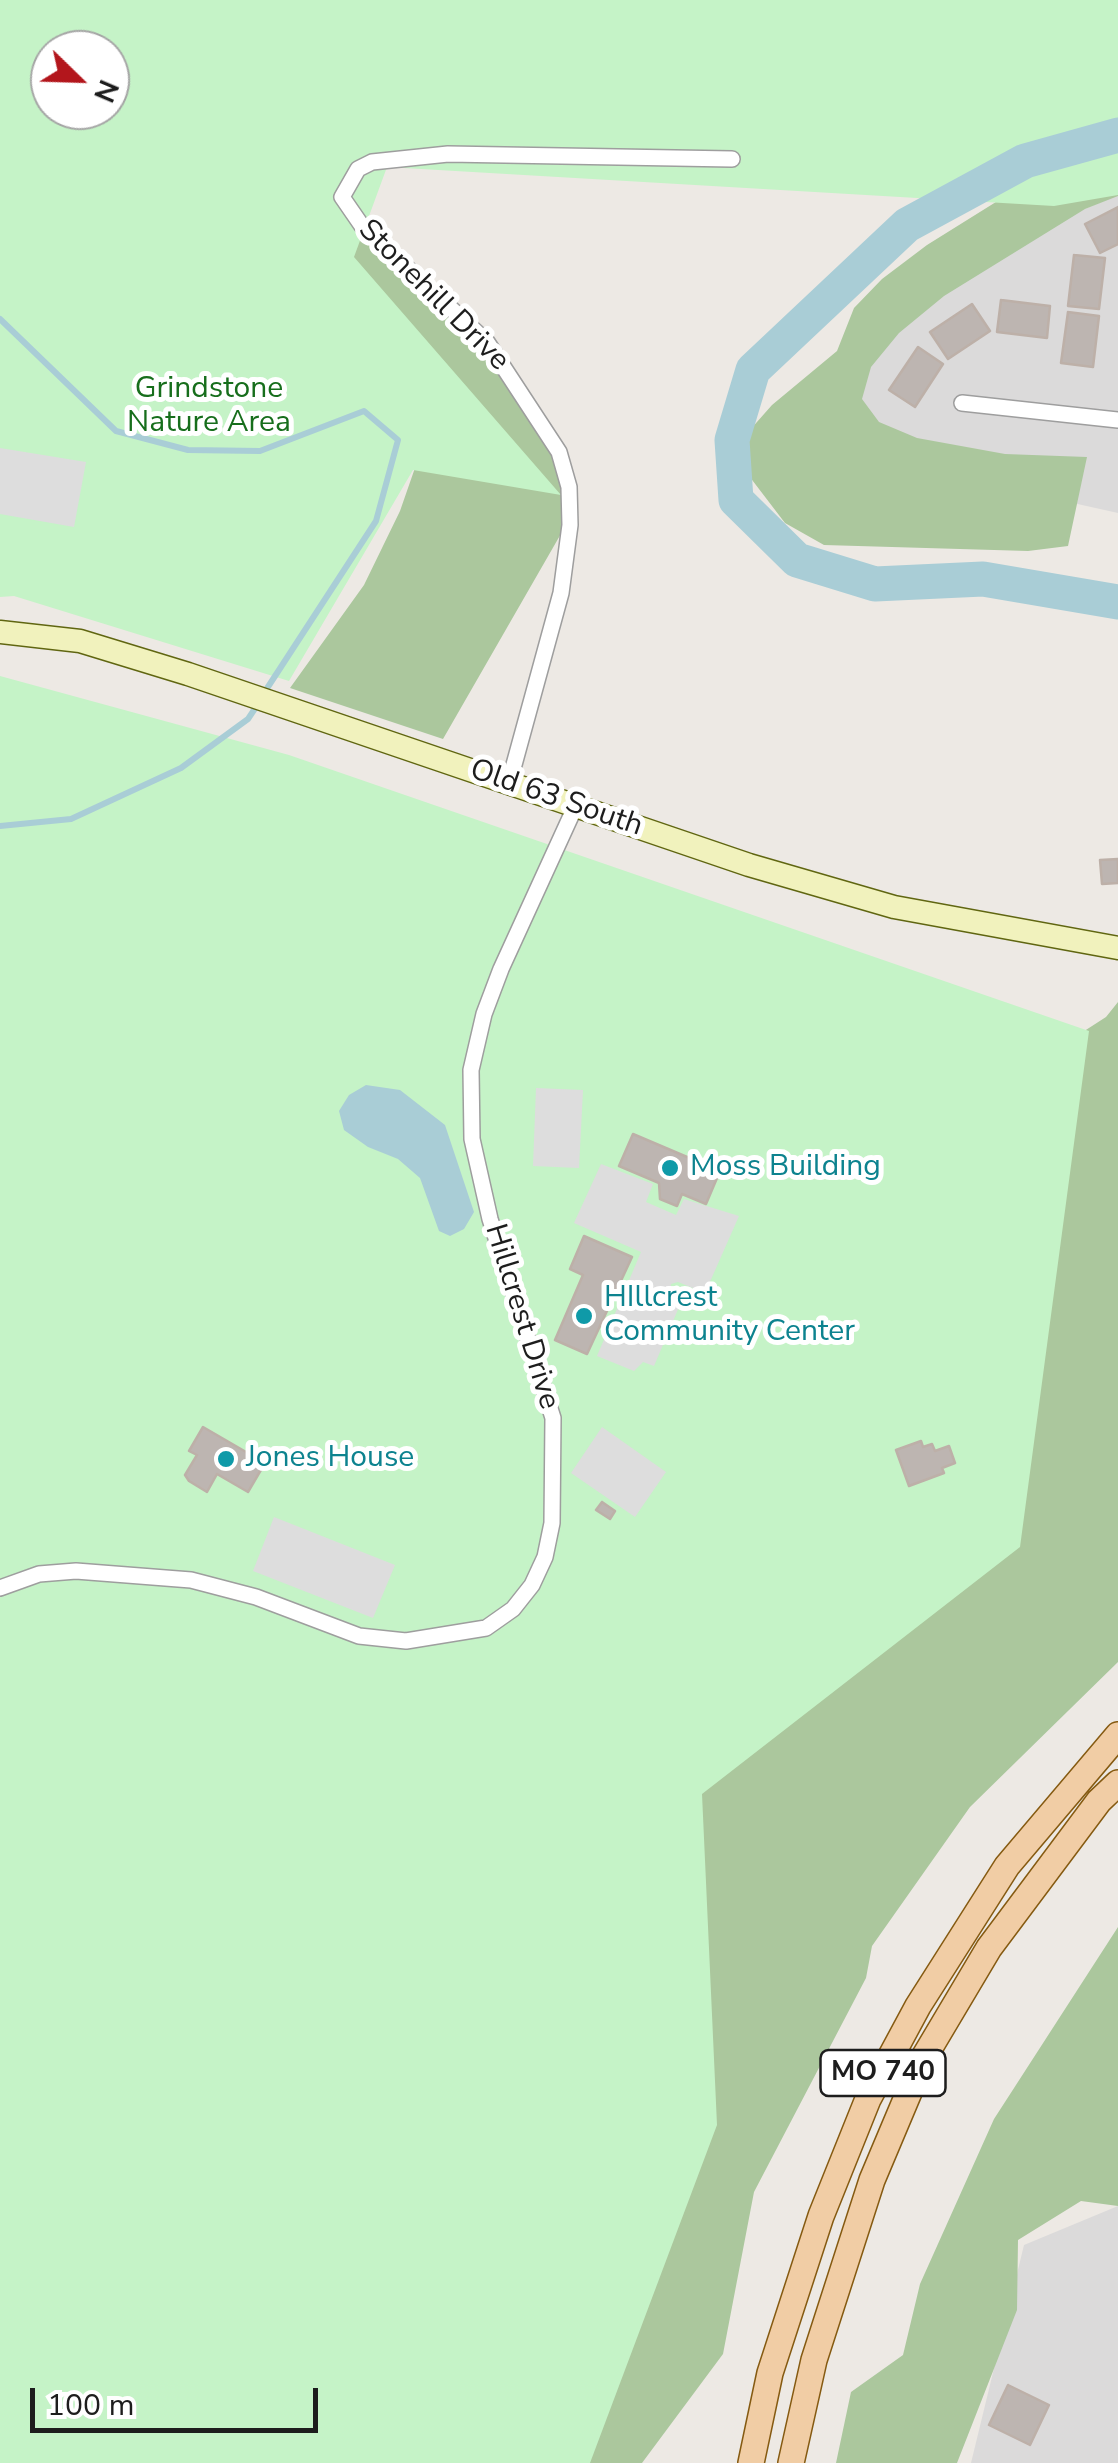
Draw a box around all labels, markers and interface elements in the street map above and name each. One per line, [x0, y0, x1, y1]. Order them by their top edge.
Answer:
north arrow [30, 30, 130, 130]
text: N [84, 74, 127, 108]
street label: Stonehill Drive [350, 213, 516, 379]
park label: Grindstone Nature Area [127, 372, 291, 442]
street label: Old 63 South [465, 753, 647, 845]
place label: Moss Building [690, 1150, 881, 1186]
marker: Moss Building [659, 1157, 681, 1179]
street label: Hillcrest Drive [476, 1220, 566, 1414]
place label: HIllcrest Community Center [604, 1281, 855, 1352]
marker: HIllcrest Community Center [573, 1305, 595, 1327]
place label: Jones House [246, 1441, 414, 1477]
marker: Jones House [215, 1448, 237, 1470]
road number: MO 740 [820, 2050, 946, 2096]
scale bar [35, 2368, 322, 2430]
text: 100 m [47, 2385, 134, 2426]

